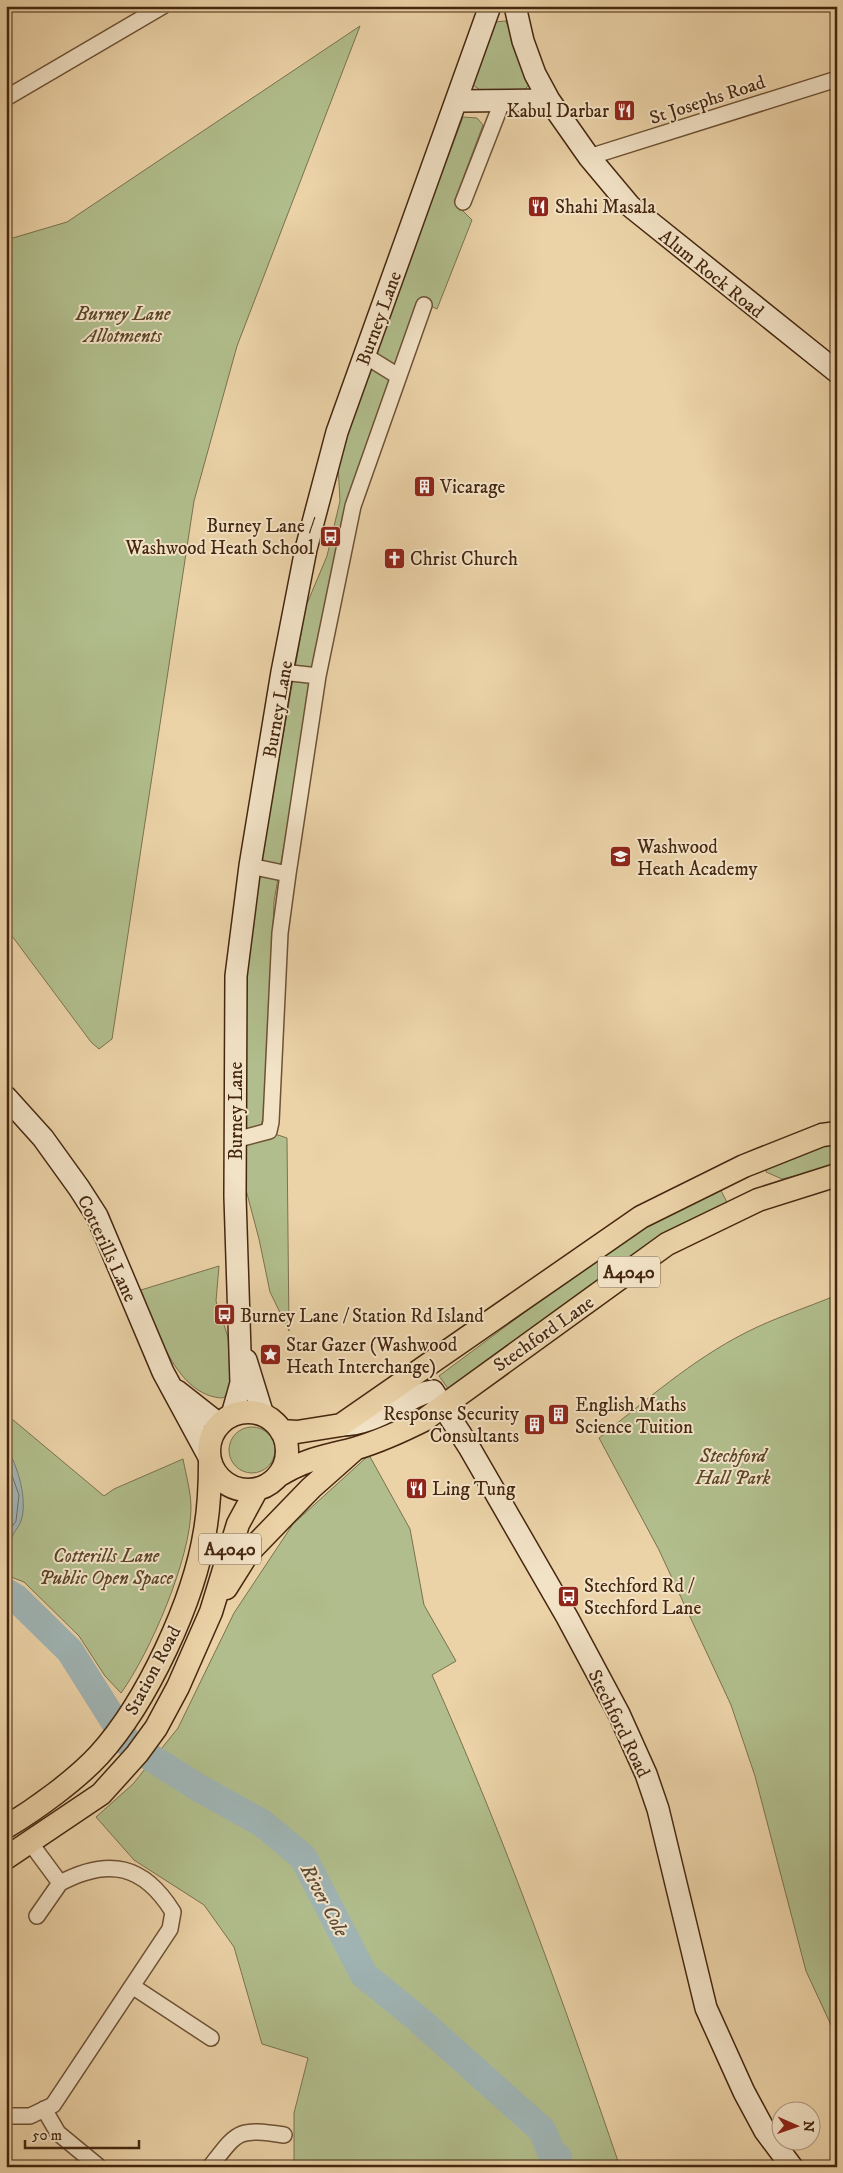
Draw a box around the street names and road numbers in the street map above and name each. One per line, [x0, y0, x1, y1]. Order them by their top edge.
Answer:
street label: St Josephs Road [647, 71, 769, 130]
street label: Alum Rock Road [654, 225, 768, 324]
street label: Burney Lane [352, 268, 407, 369]
street label: Burney Lane [259, 659, 298, 760]
street label: Burney Lane [225, 1062, 248, 1160]
street label: Cotterills Lane [72, 1192, 141, 1306]
road number: A4040 [598, 1256, 660, 1288]
street label: Stechford Lane [489, 1291, 599, 1377]
road number: A4040 [199, 1534, 261, 1565]
street label: Station Road [120, 1622, 187, 1719]
street label: Stechford Road [583, 1666, 655, 1782]

